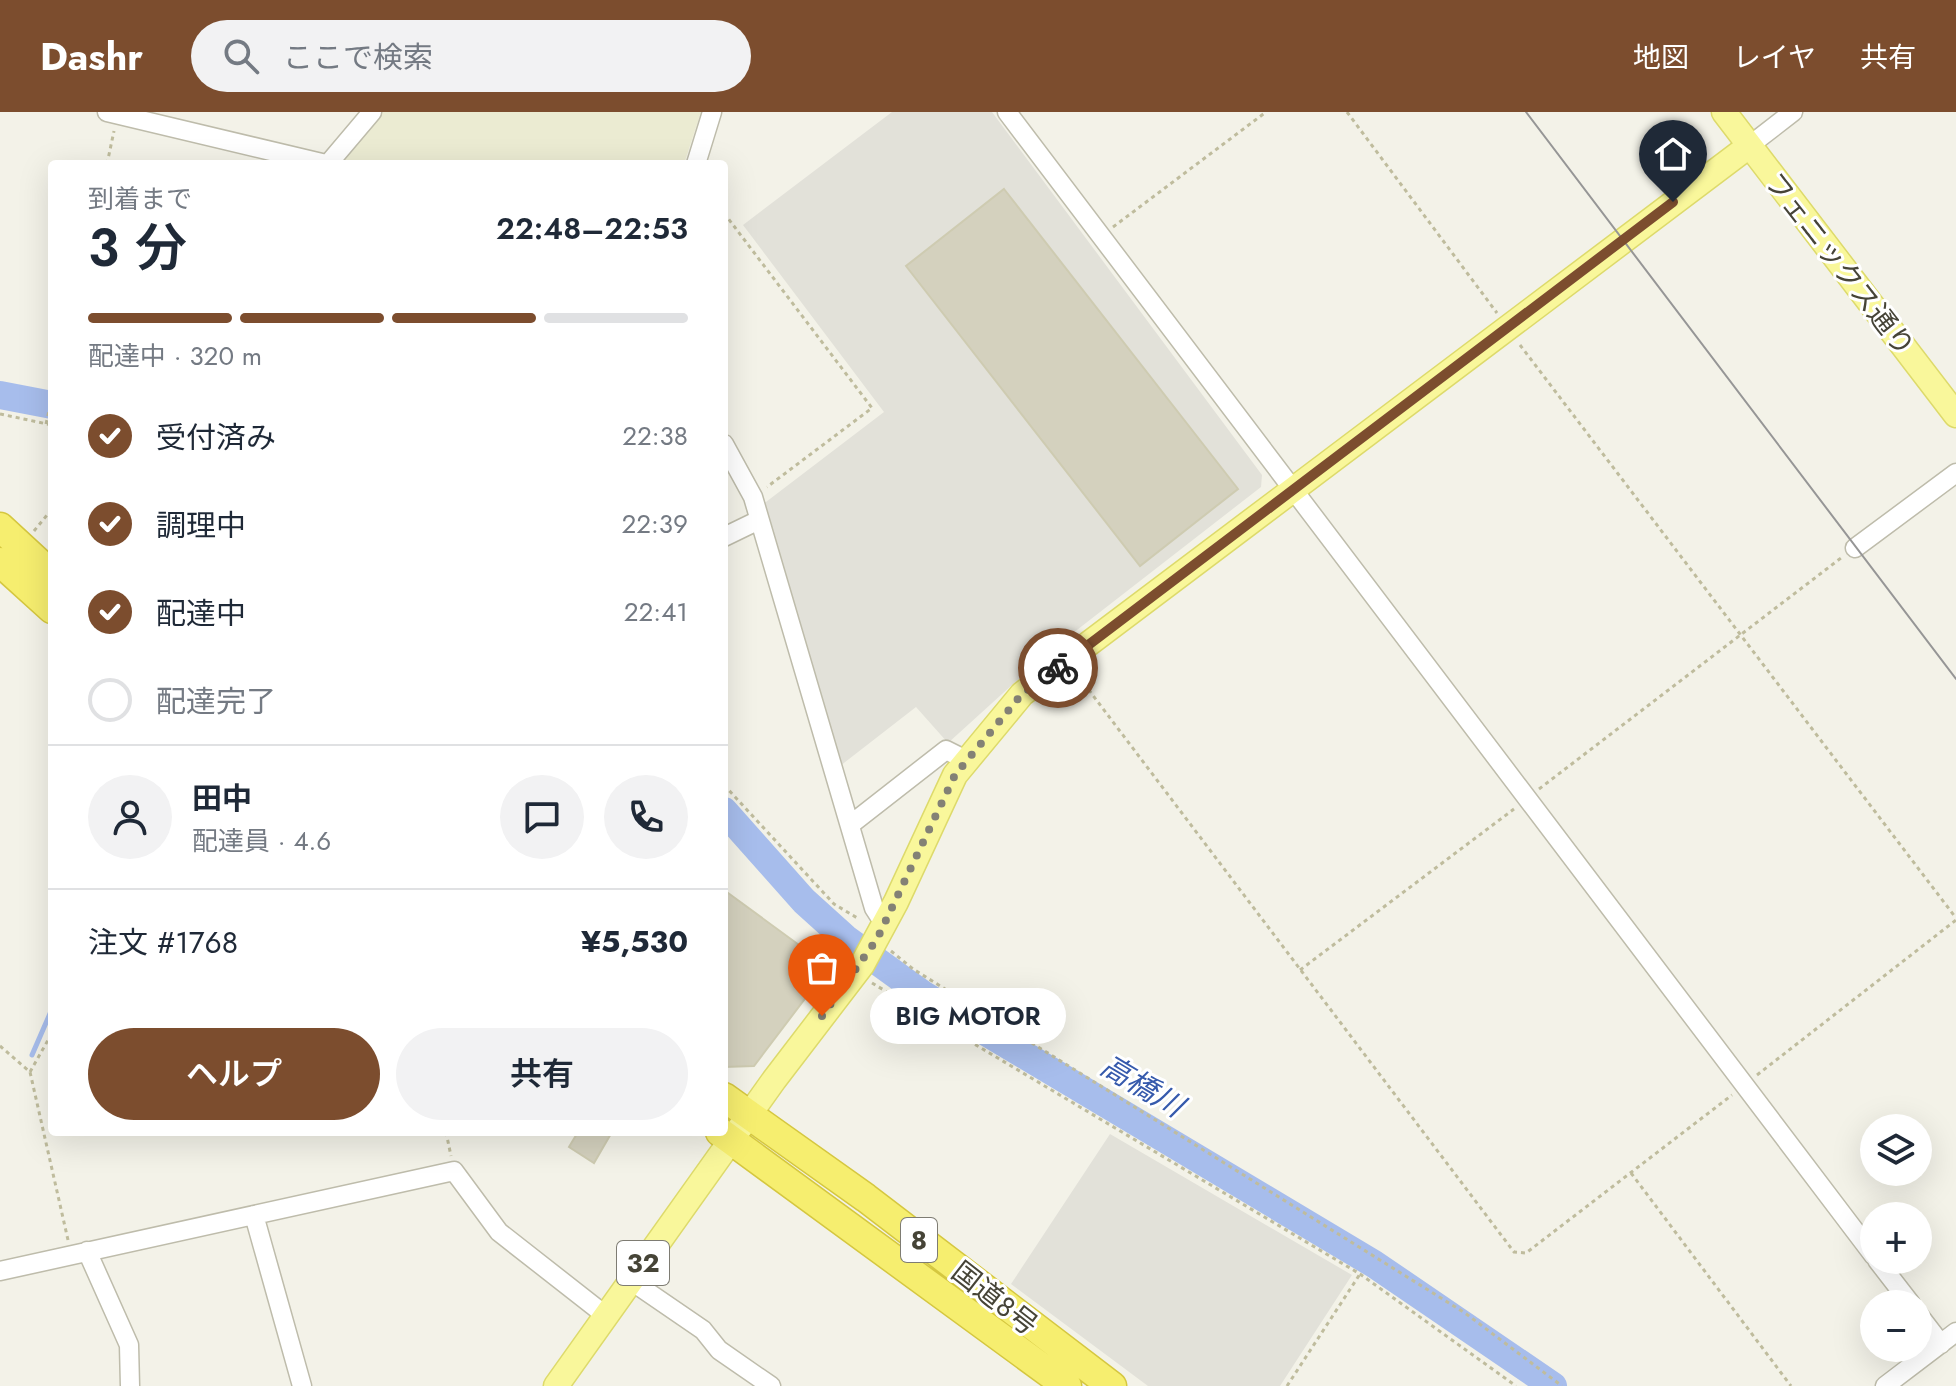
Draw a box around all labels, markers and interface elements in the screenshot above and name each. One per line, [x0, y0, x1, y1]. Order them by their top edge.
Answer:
search box [191, 20, 751, 92]
text: Dashr [40, 29, 143, 84]
icon: search [219, 34, 263, 78]
text: ここで検索 [283, 36, 433, 79]
text: 地図 [1633, 37, 1689, 78]
text: レイヤ [1733, 37, 1816, 78]
text: 共有 [1860, 37, 1916, 78]
pin [1639, 120, 1707, 202]
icon: home [1651, 132, 1695, 176]
street label: フェニックス通り [1755, 164, 1924, 365]
text: 到着まで [88, 180, 192, 218]
text: 22:48–22:53 [496, 207, 688, 250]
text: 3 分 [88, 210, 187, 286]
text: 配達中 · 320 m [88, 337, 262, 375]
icon: check [88, 414, 132, 458]
text: 受付済み [156, 416, 276, 459]
text: 22:38 [622, 417, 688, 455]
icon: check [88, 502, 132, 546]
text: 調理中 [156, 504, 246, 547]
text: 22:39 [621, 505, 688, 543]
icon: check [88, 590, 132, 634]
text: 配達中 [156, 592, 246, 635]
text: 22:41 [624, 593, 688, 631]
courier [1018, 628, 1098, 708]
icon: bike [1036, 646, 1080, 690]
text: 配達完了 [156, 680, 276, 723]
button: person [88, 775, 172, 859]
button: chat [500, 775, 584, 859]
button: phone [604, 775, 688, 859]
text: 田中 [192, 777, 252, 820]
text: 配達員 · 4.6 [192, 822, 331, 860]
text: ¥5,530 [581, 920, 688, 963]
text: 注文 #1768 [88, 921, 238, 964]
pin [788, 934, 856, 1016]
icon: bag [800, 946, 844, 990]
callout: BIG MOTOR [870, 988, 1066, 1044]
text: BIG MOTOR [895, 997, 1041, 1035]
button: ヘルプ [88, 1028, 380, 1120]
button: 共有 [396, 1028, 688, 1120]
water label: 高橋川 [1093, 1044, 1194, 1129]
map controls [1860, 1114, 1932, 1362]
button: layers [1860, 1114, 1932, 1186]
button: + [1860, 1202, 1932, 1274]
road number: 8 [901, 1218, 937, 1262]
road number: 32 [617, 1241, 669, 1285]
street label: 国道8号 [943, 1252, 1046, 1345]
button: − [1860, 1290, 1932, 1362]

